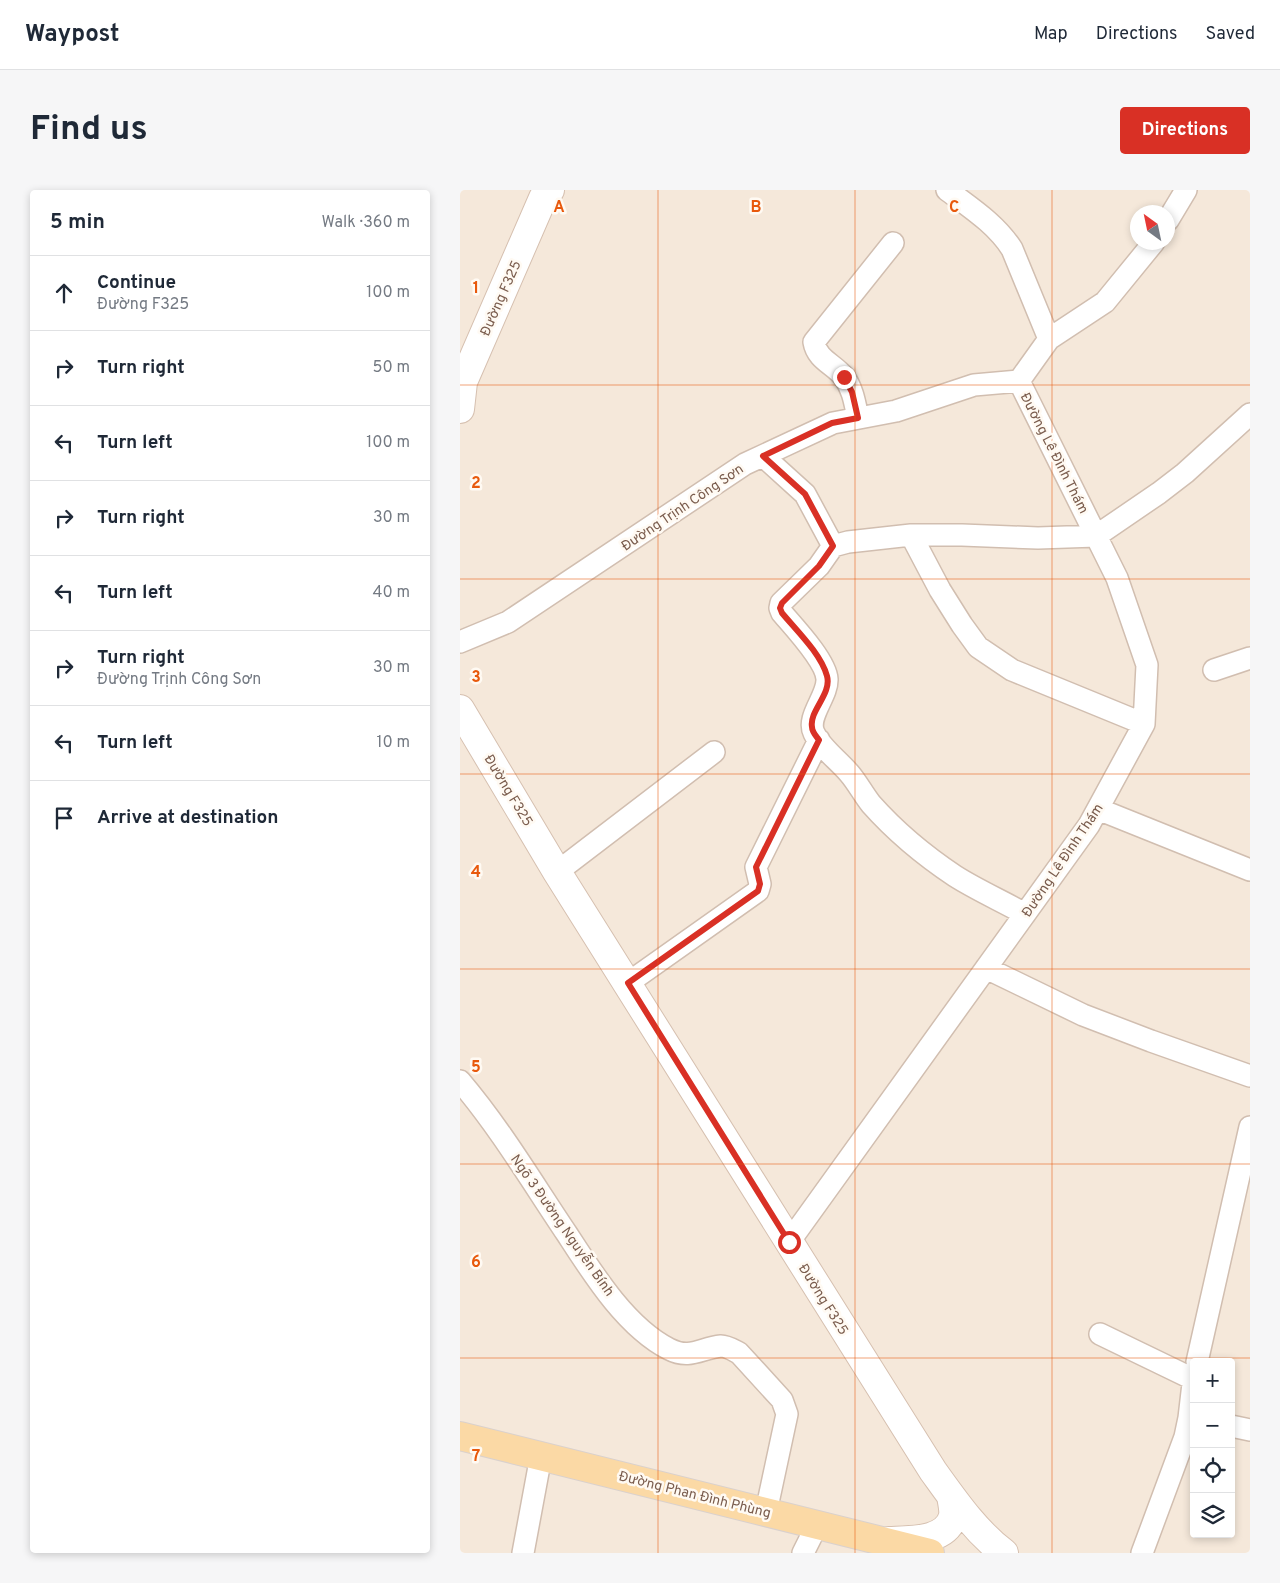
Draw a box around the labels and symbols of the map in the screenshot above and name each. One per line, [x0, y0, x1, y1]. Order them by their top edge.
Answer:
text: A [553, 198, 565, 218]
text: B [750, 198, 762, 218]
text: C [949, 198, 959, 218]
north arrow [1130, 205, 1175, 250]
street label: Đường F325 [477, 258, 526, 339]
text: 1 [473, 279, 479, 299]
route end [833, 366, 856, 389]
street label: Đường Lê Đình Thám [1016, 390, 1092, 517]
street label: Đường Trịnh Công Sơn [618, 461, 747, 555]
text: 2 [471, 474, 481, 494]
text: 3 [471, 668, 481, 688]
street label: Đường F325 [480, 752, 536, 830]
street label: Đường Lê Đình Thám [1019, 801, 1108, 921]
text: 4 [471, 863, 481, 883]
text: 5 [471, 1058, 481, 1078]
street label: Ngõ 3 Đường Nguyễn Bính [506, 1151, 618, 1300]
route start [778, 1231, 801, 1254]
text: 6 [471, 1253, 481, 1273]
street label: Đường F325 [794, 1261, 851, 1339]
text: 7 [472, 1447, 480, 1467]
street label: Đường Phan Đình Phùng [617, 1468, 772, 1523]

